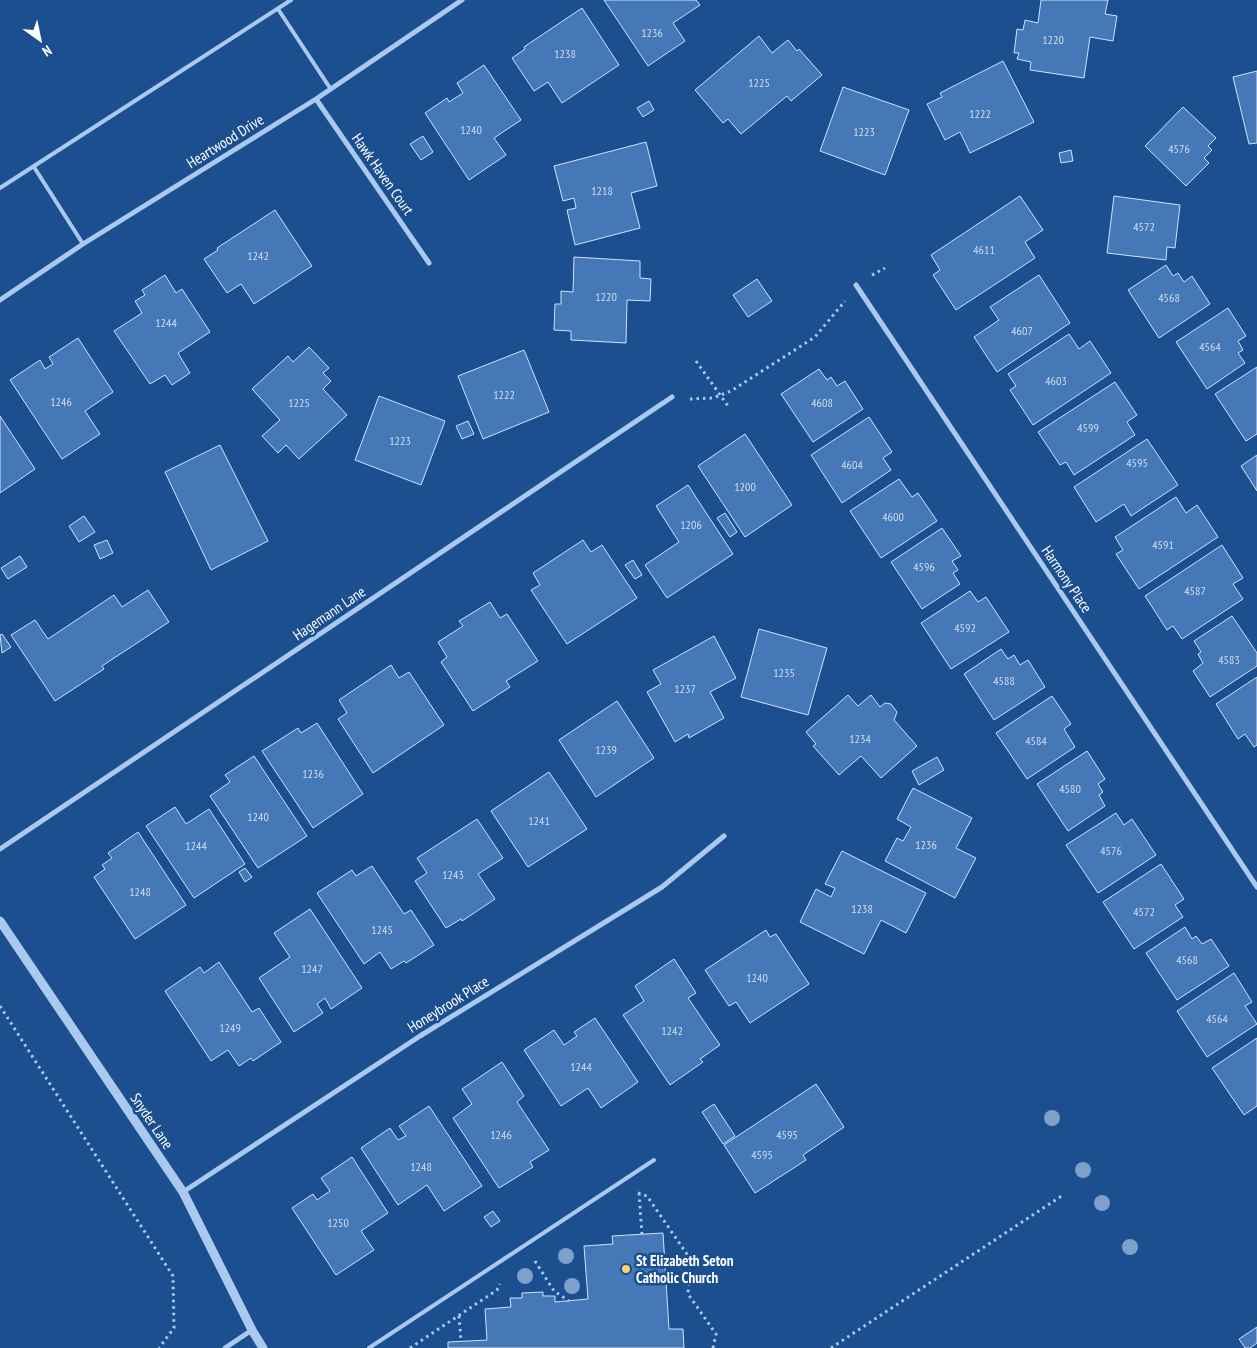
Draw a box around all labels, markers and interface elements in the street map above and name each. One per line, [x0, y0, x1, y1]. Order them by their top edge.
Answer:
north arrow [15, 15, 65, 65]
house number: 1236 [641, 25, 663, 40]
house number: 1220 [1042, 32, 1064, 47]
text: N [39, 41, 55, 61]
house number: 1238 [554, 46, 576, 61]
house number: 1225 [748, 75, 770, 90]
house number: 1222 [969, 106, 991, 121]
street label: Heartwood Drive [183, 110, 267, 172]
house number: 1240 [460, 122, 482, 137]
house number: 1223 [853, 124, 875, 139]
street label: Hawk Haven Court [348, 129, 418, 219]
house number: 4576 [1168, 141, 1190, 156]
house number: 1218 [591, 183, 613, 198]
house number: 4572 [1133, 219, 1155, 234]
house number: 4611 [973, 242, 995, 257]
house number: 1242 [247, 248, 269, 263]
house number: 1220 [595, 289, 617, 304]
house number: 4568 [1158, 290, 1180, 305]
house number: 1244 [155, 315, 177, 330]
house number: 4607 [1011, 323, 1033, 338]
house number: 4564 [1199, 339, 1221, 354]
house number: 4603 [1045, 373, 1067, 388]
house number: 1222 [493, 387, 515, 402]
house number: 1246 [50, 394, 72, 409]
house number: 1225 [288, 395, 310, 410]
house number: 4608 [811, 395, 833, 410]
house number: 4599 [1077, 420, 1099, 435]
house number: 1223 [389, 433, 411, 448]
house number: 4595 [1126, 455, 1148, 470]
house number: 4604 [841, 457, 863, 472]
house number: 1200 [734, 479, 756, 494]
house number: 4600 [882, 509, 904, 524]
house number: 1206 [680, 517, 702, 532]
house number: 4591 [1152, 537, 1174, 552]
street label: Harmony Place [1038, 542, 1096, 616]
house number: 4596 [913, 559, 935, 574]
street label: Hagemann Lane [289, 582, 369, 644]
house number: 4587 [1184, 583, 1206, 598]
house number: 4592 [954, 620, 976, 635]
house number: 4583 [1218, 652, 1240, 667]
house number: 1235 [773, 665, 795, 680]
house number: 4588 [993, 673, 1015, 688]
house number: 1237 [674, 681, 696, 696]
house number: 1234 [849, 731, 871, 746]
house number: 4584 [1025, 733, 1047, 748]
house number: 1239 [595, 742, 617, 757]
house number: 1236 [302, 766, 324, 781]
house number: 4580 [1059, 781, 1081, 796]
house number: 1240 [247, 809, 269, 824]
house number: 1241 [528, 813, 550, 828]
house number: 1236 [915, 837, 937, 852]
house number: 1244 [185, 838, 207, 853]
house number: 4576 [1100, 843, 1122, 858]
house number: 1243 [442, 867, 464, 882]
house number: 1248 [129, 884, 151, 899]
house number: 1238 [851, 901, 873, 916]
house number: 4572 [1133, 904, 1155, 919]
house number: 1245 [371, 922, 393, 937]
house number: 4568 [1176, 952, 1198, 967]
house number: 1247 [301, 961, 323, 976]
house number: 1240 [746, 970, 768, 985]
street label: Honeybrook Place [404, 971, 492, 1037]
house number: 4564 [1206, 1011, 1228, 1026]
house number: 1249 [219, 1020, 241, 1035]
house number: 1242 [661, 1023, 683, 1038]
house number: 1244 [570, 1059, 592, 1074]
street label: Snyder Lane [126, 1089, 178, 1153]
house number: 1246 [490, 1127, 512, 1142]
house number: 4595 [776, 1127, 798, 1142]
house number: 4595 [751, 1147, 773, 1162]
house number: 1248 [410, 1159, 432, 1174]
house number: 1250 [327, 1215, 349, 1230]
place label: St Elizabeth Seton Catholic Church [636, 1251, 734, 1287]
marker: St Elizabeth Seton Catholic Church [620, 1263, 632, 1275]

